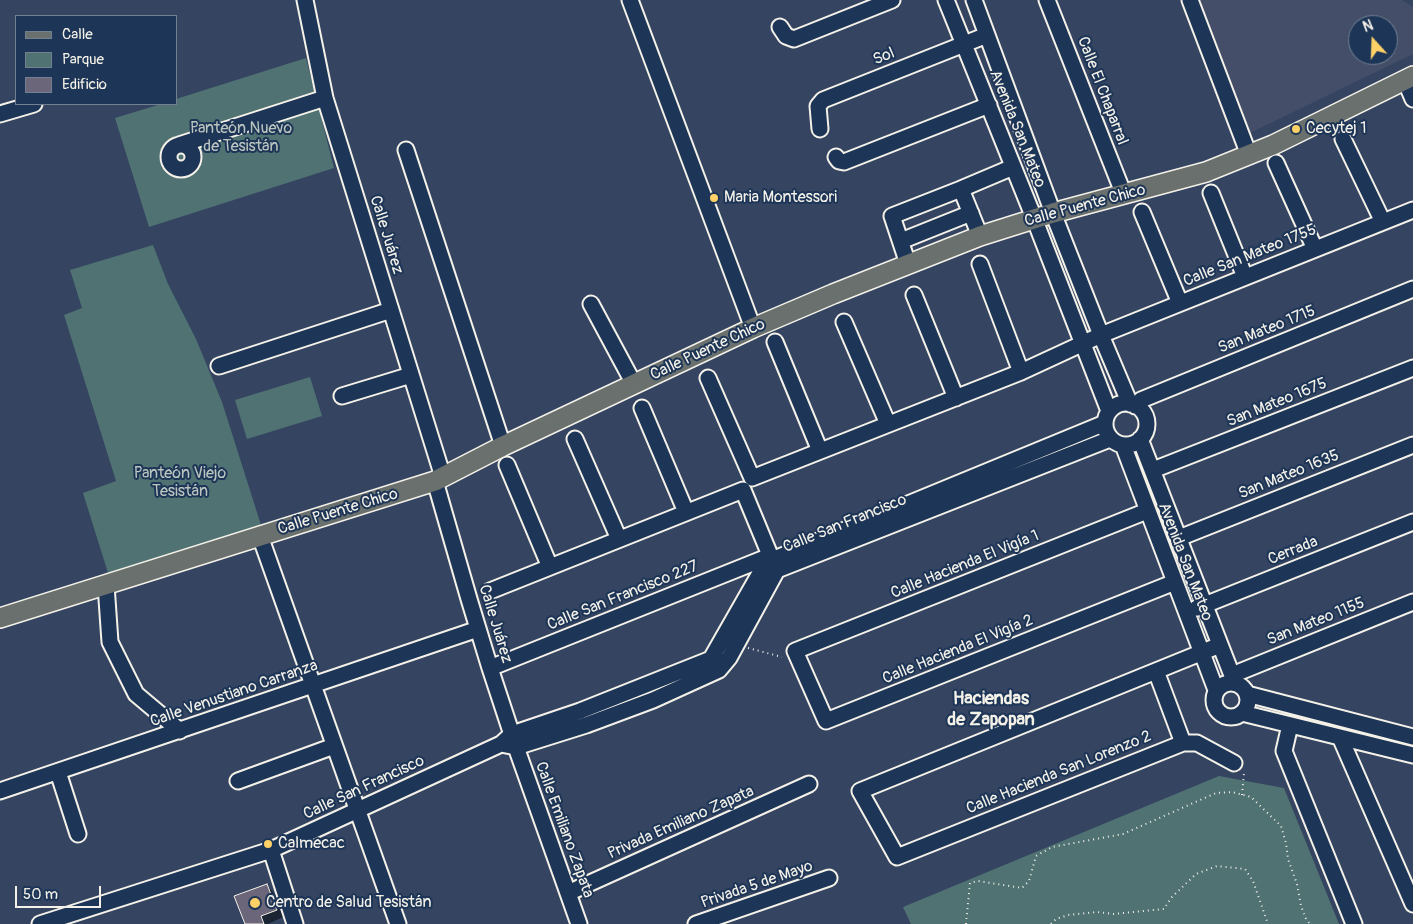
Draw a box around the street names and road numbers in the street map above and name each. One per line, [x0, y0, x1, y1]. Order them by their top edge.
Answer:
street label: Calle El Chaparral [1073, 34, 1131, 148]
street label: Sol [870, 44, 898, 70]
street label: Avenida San Mateo [985, 67, 1049, 191]
street label: Calle Puente Chico [1022, 181, 1148, 231]
street label: Calle Juárez [365, 193, 407, 277]
street label: Calle San Mateo 1755 [1181, 220, 1319, 292]
street label: San Mateo 1715 [1215, 302, 1319, 358]
street label: Calle Puente Chico [648, 315, 768, 385]
street label: San Mateo 1675 [1224, 374, 1330, 432]
street label: San Mateo 1635 [1236, 446, 1342, 504]
street label: Calle Puente Chico [276, 485, 400, 539]
street label: Calle San Francisco [781, 491, 909, 557]
street label: Avenida San Mateo [1154, 500, 1216, 624]
street label: Calle Hacienda El Vigía 1 [888, 527, 1042, 603]
street label: Cerrada [1265, 532, 1321, 570]
street label: Calle San Francisco 227 [545, 557, 701, 635]
street label: Calle Juárez [474, 582, 516, 666]
street label: San Mateo 1155 [1264, 594, 1368, 650]
street label: Calle Hacienda El Vigía 2 [880, 611, 1036, 689]
street label: Calle Venustiano Carranza [148, 656, 320, 732]
street label: Calle Hacienda San Lorenzo 2 [964, 727, 1154, 819]
street label: Calle San Francisco [300, 752, 428, 824]
street label: Calle Emiliano Zapata [530, 759, 598, 901]
street label: Privada Emiliano Zapata [605, 782, 757, 864]
street label: Privada 5 de Mayo [699, 857, 815, 913]

